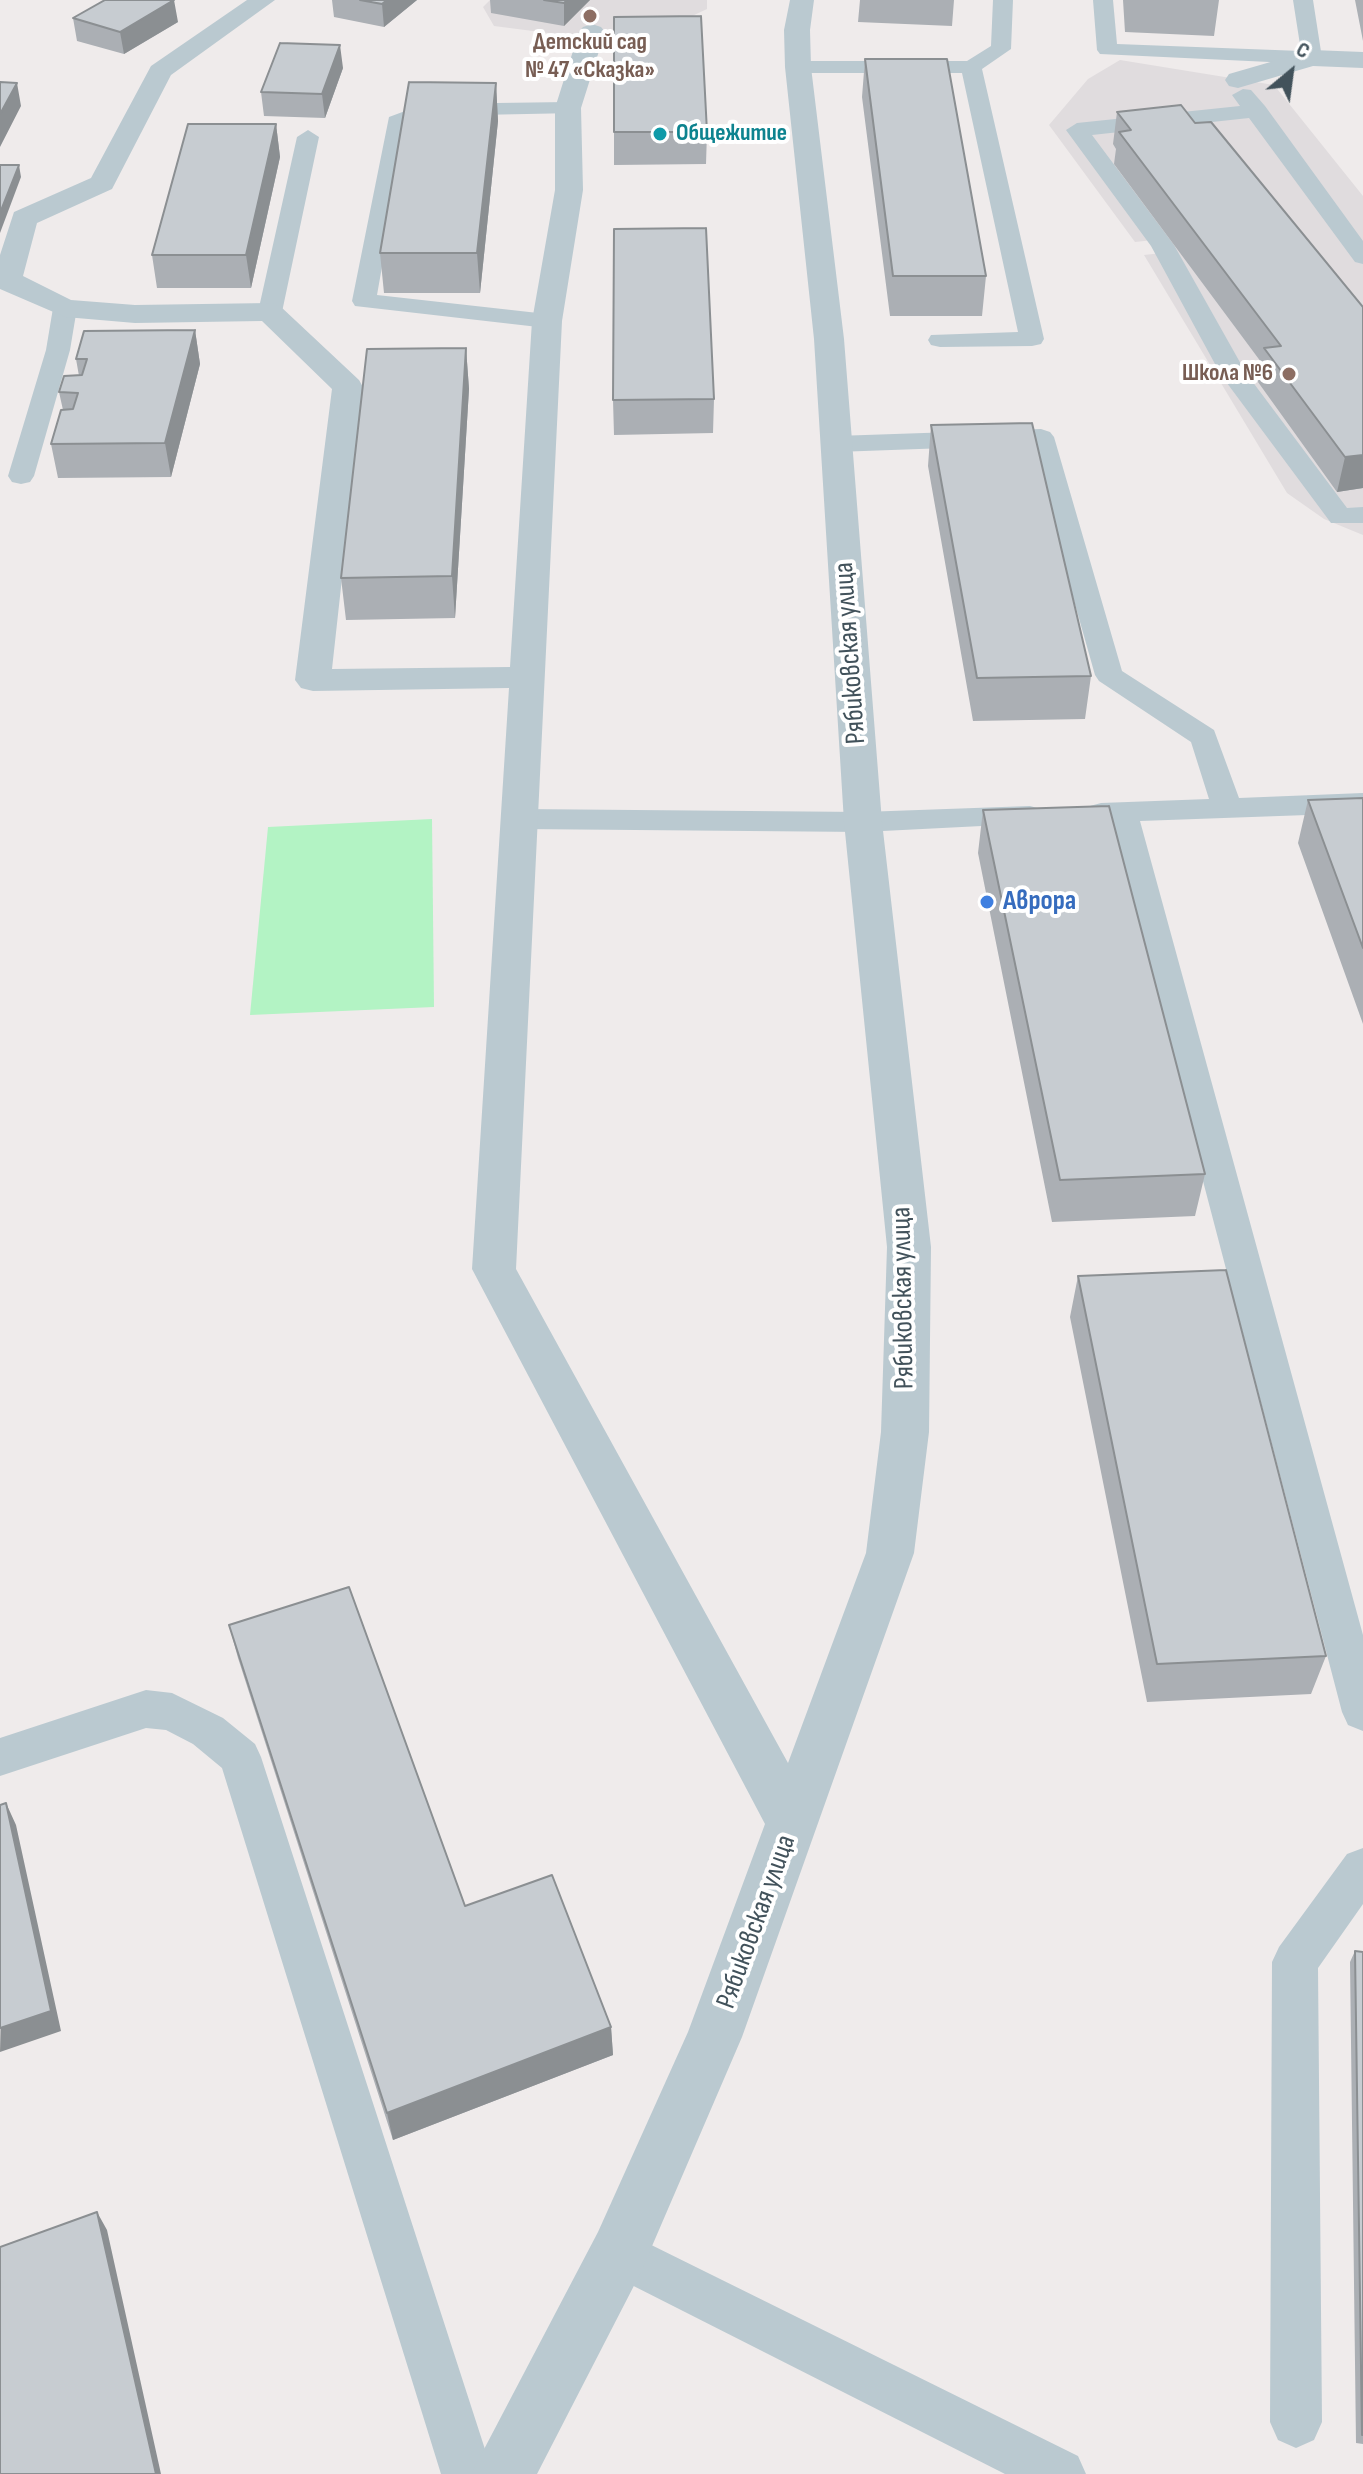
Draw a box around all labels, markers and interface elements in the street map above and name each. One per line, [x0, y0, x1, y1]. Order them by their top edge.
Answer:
marker: Детский сад № 47 «Сказка» [581, 7, 599, 25]
place label: Детский сад № 47 «Сказка» [525, 29, 655, 85]
north arrow [1251, 32, 1331, 112]
text: С [1291, 36, 1314, 65]
place label: Общежитие [676, 120, 787, 148]
marker: Общежитие [651, 125, 669, 143]
place label: Школа №6 [1182, 360, 1273, 388]
marker: Школа №6 [1280, 365, 1298, 383]
street label: Рябиковская улица [828, 561, 874, 745]
place label: Аврора [1003, 885, 1076, 919]
marker: Аврора [978, 893, 996, 911]
street label: Рябиковская улица [886, 1207, 922, 1389]
street label: Рябиковская улица [710, 1831, 804, 2013]

